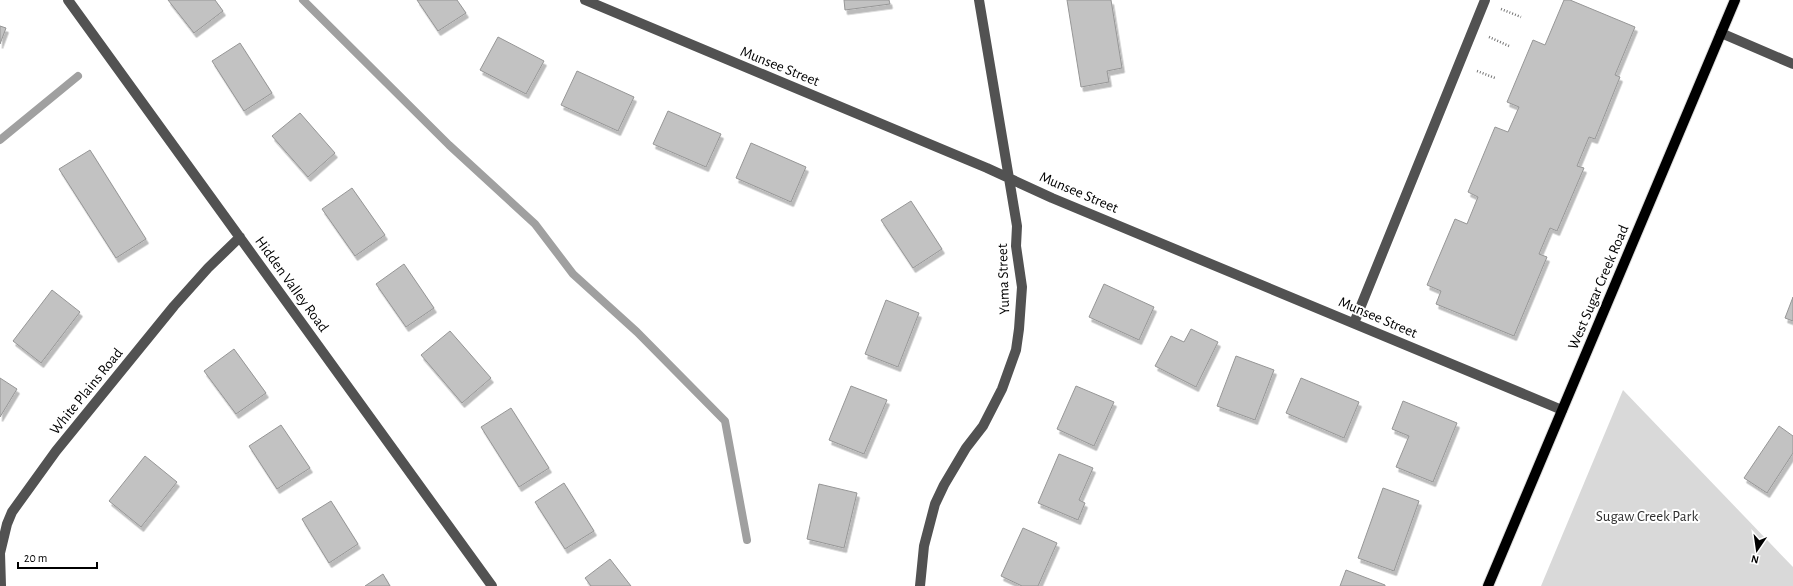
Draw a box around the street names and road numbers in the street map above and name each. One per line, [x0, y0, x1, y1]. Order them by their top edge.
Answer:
street label: Munsee Street [738, 44, 822, 89]
street label: Munsee Street [1037, 169, 1121, 216]
street label: West Sugar Creek Road [1565, 223, 1632, 352]
street label: Hidden Valley Road [252, 234, 331, 335]
street label: Yuma Street [995, 243, 1012, 315]
street label: Munsee Street [1336, 294, 1420, 341]
street label: White Plains Road [47, 345, 126, 437]

